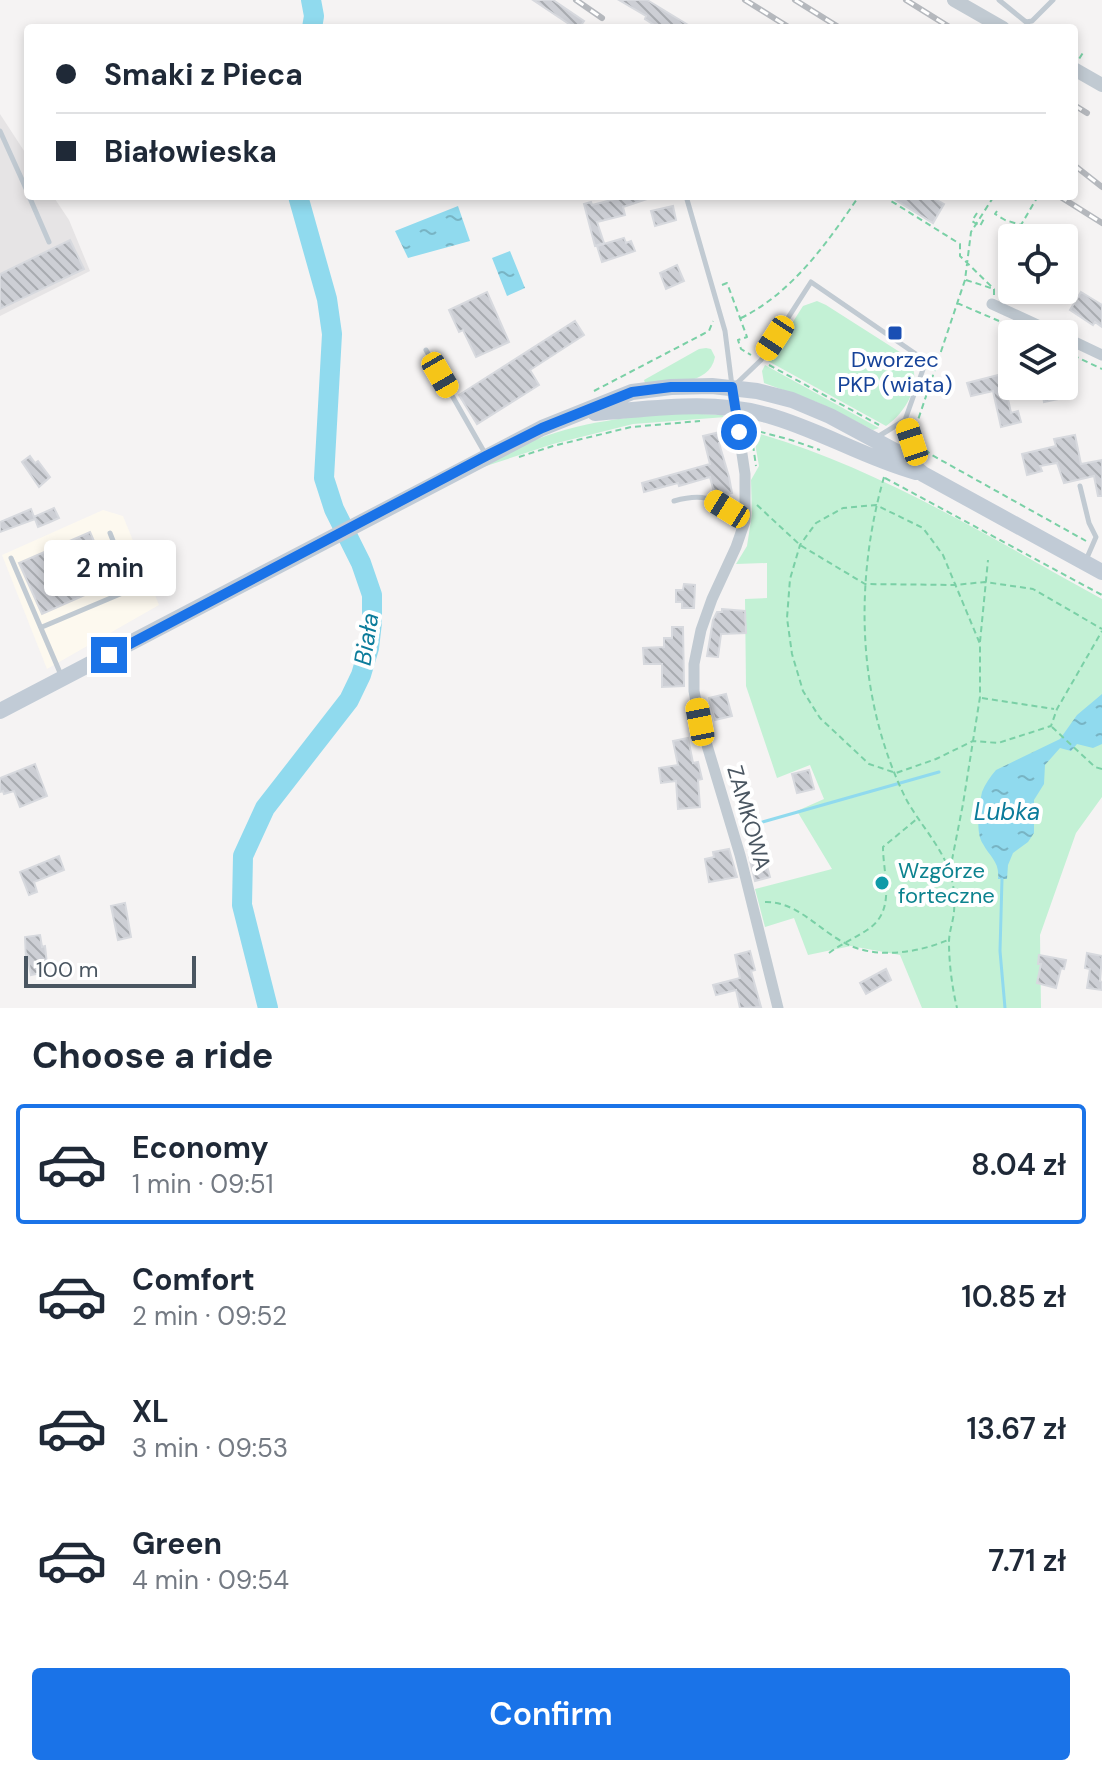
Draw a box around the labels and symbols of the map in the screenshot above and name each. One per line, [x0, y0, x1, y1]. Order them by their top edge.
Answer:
car [752, 311, 798, 365]
marker: Dworzec PKP (wiata) [886, 324, 904, 342]
place label: Dworzec PKP (wiata) [838, 345, 952, 399]
car [418, 348, 462, 402]
route start [721, 414, 757, 450]
car [893, 415, 931, 469]
car [700, 486, 754, 532]
callout: 2 min [43, 539, 175, 595]
water label: Biała [347, 611, 385, 667]
route end [91, 637, 127, 673]
car [684, 696, 716, 748]
street label: ZAMKOWA [720, 762, 778, 874]
water label: Lubka [974, 796, 1040, 827]
place label: Wzgórze forteczne [898, 856, 995, 910]
marker: Wzgórze forteczne [873, 874, 891, 892]
scale bar [24, 952, 196, 988]

